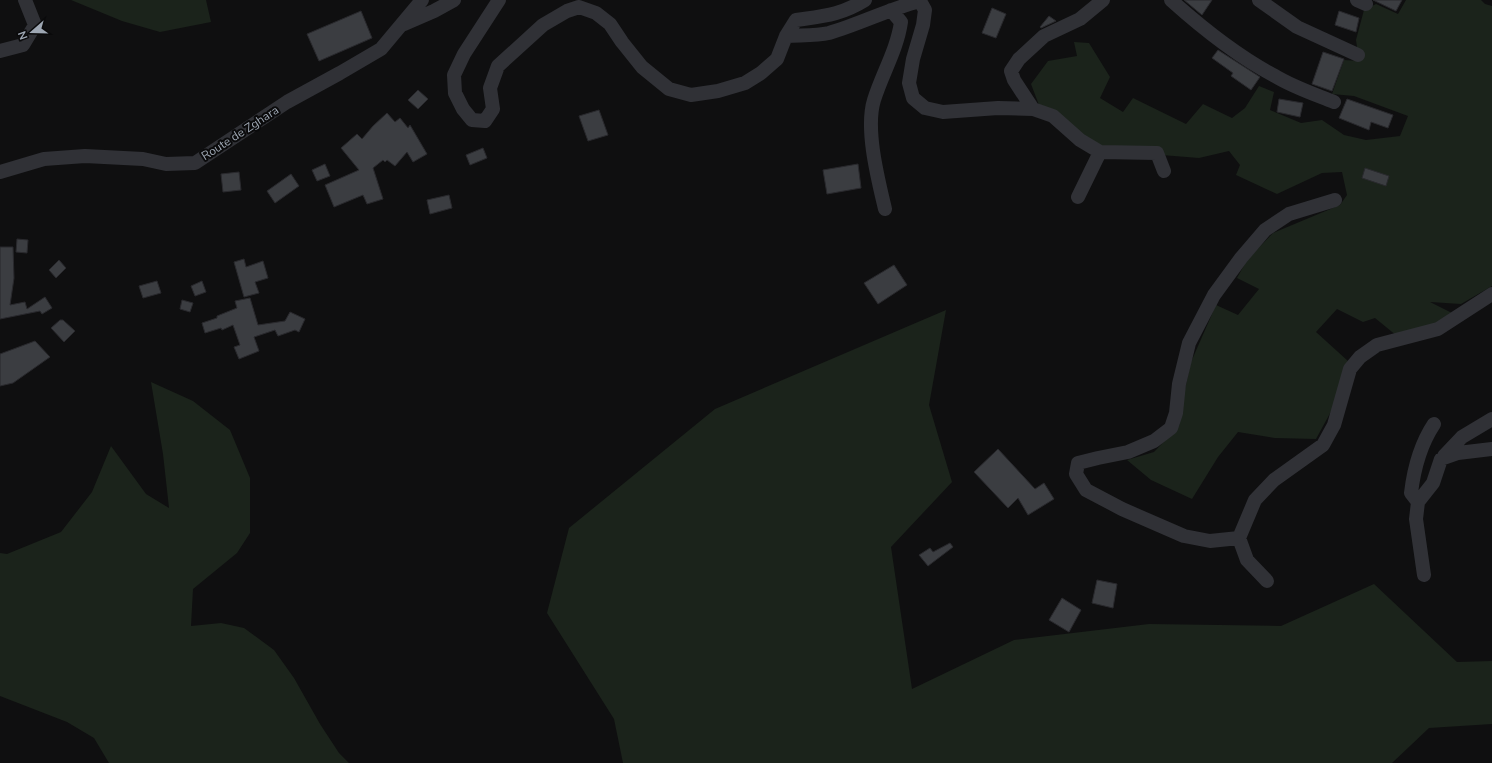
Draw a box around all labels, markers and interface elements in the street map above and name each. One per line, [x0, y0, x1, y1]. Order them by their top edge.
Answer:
north arrow [12, 12, 52, 52]
text: N [15, 29, 32, 42]
street label: Route de Zghara [198, 102, 282, 164]

